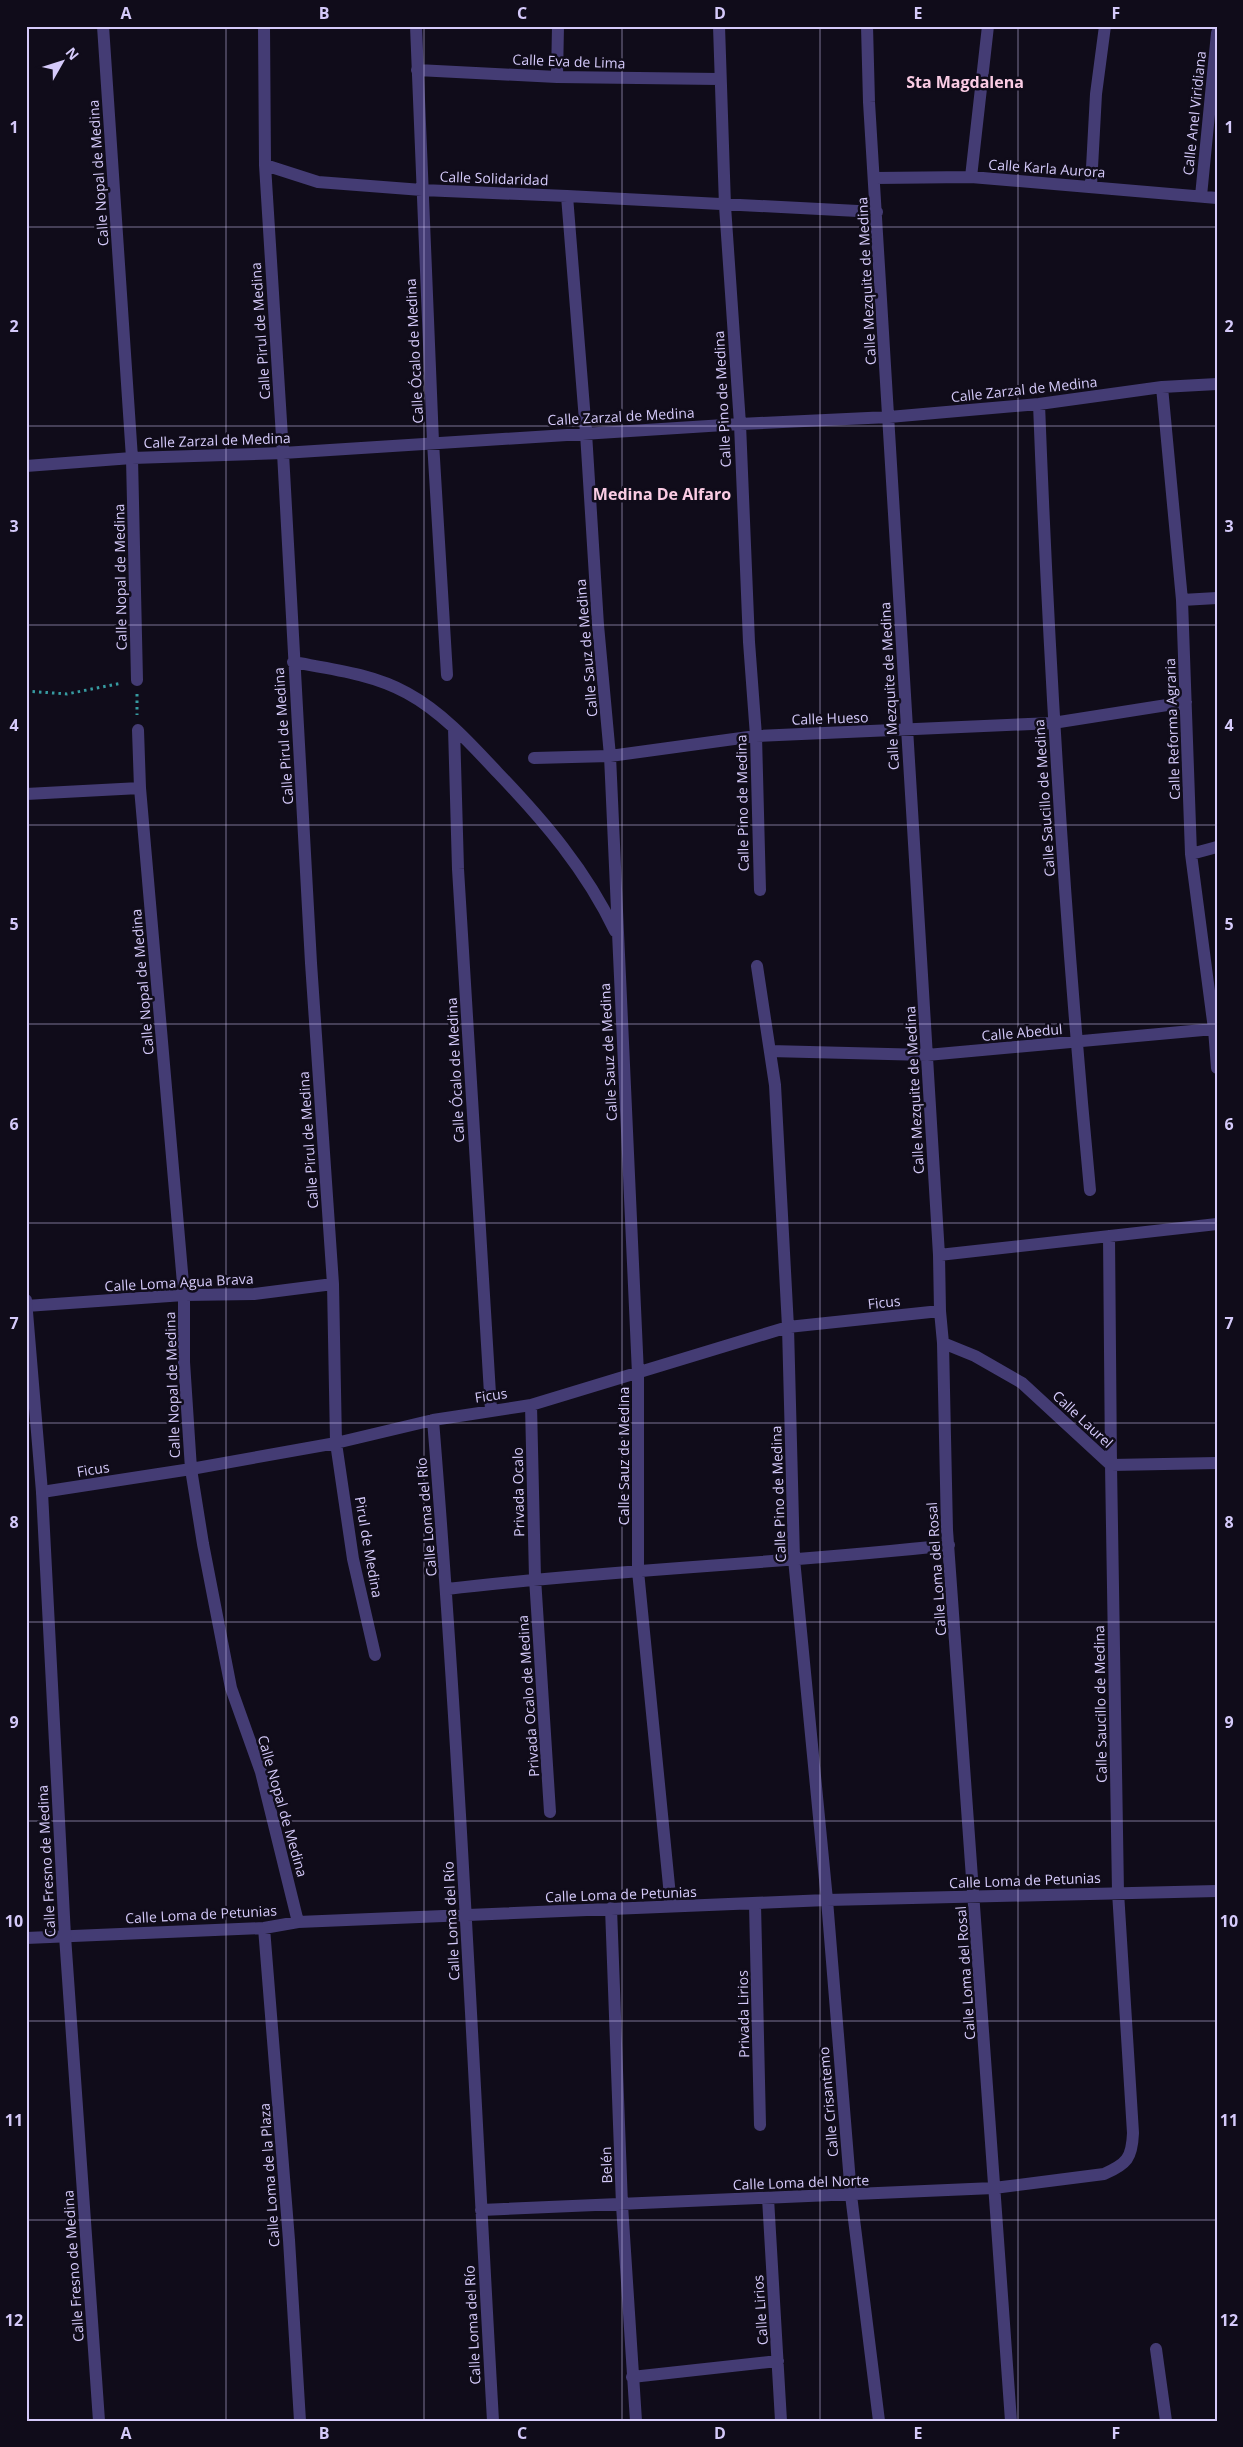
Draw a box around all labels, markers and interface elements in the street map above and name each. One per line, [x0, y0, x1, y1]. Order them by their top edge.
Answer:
text: A [120, 2, 132, 24]
text: B [319, 2, 329, 24]
text: C [517, 2, 527, 24]
text: D [714, 2, 726, 24]
text: E [914, 2, 923, 24]
text: F [1112, 2, 1120, 24]
north arrow [38, 38, 88, 88]
text: N [62, 43, 83, 64]
street label: Calle Eva de Lima [512, 50, 626, 72]
street label: Calle Anel Viridiana [1178, 50, 1210, 176]
district label: Sta Magdalena [906, 71, 1024, 93]
street label: Calle Nopal de Medina [83, 99, 113, 247]
text: 1 [9, 116, 19, 138]
text: 1 [1224, 116, 1234, 138]
street label: Calle Karla Aurora [988, 154, 1106, 182]
street label: Calle Solidaridad [439, 167, 549, 189]
street label: Calle Mezquite de Medina [852, 196, 880, 366]
street label: Calle Pirul de Medina [246, 262, 274, 400]
street label: Calle Ócalo de Medina [401, 278, 427, 424]
text: 2 [9, 315, 19, 337]
text: 2 [1224, 315, 1234, 337]
street label: Calle Pino de Medina [709, 330, 735, 468]
street label: Calle Zarzal de Medina [950, 372, 1098, 406]
street label: Calle Zarzal de Medina [547, 403, 695, 429]
street label: Calle Zarzal de Medina [143, 428, 291, 452]
district label: Medina De Alfaro [593, 483, 731, 505]
street label: Calle Nopal de Medina [109, 504, 131, 650]
text: 3 [9, 515, 19, 537]
text: 3 [1224, 515, 1234, 537]
street label: Calle Sauz de Medina [571, 578, 601, 718]
street label: Calle Mezquite de Medina [875, 601, 903, 771]
street label: Calle Reforma Agraria [1160, 658, 1184, 800]
street label: Calle Pirul de Medina [269, 667, 297, 805]
street label: Calle Hueso [791, 707, 869, 729]
text: 4 [9, 714, 19, 736]
text: 4 [1224, 714, 1234, 736]
street label: Calle Saucillo de Medina [1029, 719, 1059, 877]
street label: Calle Pino de Medina [731, 734, 753, 872]
street label: Calle Nopal de Medina [126, 908, 158, 1056]
text: 5 [9, 913, 19, 935]
text: 5 [1224, 913, 1234, 935]
street label: Calle Sauz de Medina [595, 982, 621, 1122]
street label: Calle Ócalo de Medina [442, 997, 468, 1143]
street label: Calle Mezquite de Medina [900, 1005, 928, 1175]
street label: Calle Abedul [981, 1019, 1063, 1045]
street label: Calle Pirul de Medina [294, 1071, 322, 1209]
text: 6 [9, 1113, 19, 1135]
text: 6 [1224, 1113, 1234, 1135]
street label: Calle Loma Agua Brava [104, 1269, 254, 1295]
street label: Ficus [867, 1291, 902, 1313]
street label: Calle Nopal de Medina [160, 1311, 184, 1459]
text: 7 [9, 1312, 19, 1334]
text: 7 [1224, 1312, 1234, 1334]
street label: Ficus [473, 1383, 509, 1407]
street label: Calle Laurel [1049, 1386, 1117, 1452]
street label: Calle Sauz de Medina [614, 1387, 633, 1525]
street label: Calle Pino de Medina [766, 1425, 790, 1563]
street label: Privada Ocalo [508, 1447, 528, 1537]
street label: Ficus [75, 1457, 111, 1481]
street label: Calle Loma del Río [411, 1457, 441, 1577]
street label: Pirul de Medina [351, 1495, 387, 1599]
street label: Calle Loma del Rosal [922, 1502, 950, 1636]
text: 8 [9, 1511, 19, 1533]
text: 8 [1224, 1511, 1234, 1533]
street label: Privada Ocalo de Medina [513, 1614, 543, 1778]
street label: Calle Saucillo de Medina [1089, 1625, 1111, 1783]
text: 9 [9, 1711, 19, 1733]
text: 9 [1224, 1711, 1234, 1733]
street label: Calle Nopal de Medina [254, 1733, 312, 1879]
street label: Calle Fresno de Medina [33, 1784, 59, 1938]
street label: Calle Loma del Río [438, 1861, 464, 1981]
street label: Calle Loma de Petunias [949, 1868, 1101, 1892]
street label: Calle Loma de Petunias [545, 1882, 697, 1906]
street label: Calle Loma de Petunias [125, 1901, 278, 1927]
street label: Calle Loma del Rosal [951, 1906, 979, 2040]
text: 10 [5, 1910, 23, 1932]
text: 10 [1220, 1910, 1238, 1932]
street label: Privada Lirios [733, 1970, 753, 2058]
street label: Calle Crisantemo [814, 2046, 842, 2158]
street label: Calle Loma de la Plaza [254, 2102, 284, 2248]
text: 11 [5, 2109, 23, 2131]
text: 11 [1220, 2109, 1238, 2131]
street label: Belén [596, 2146, 616, 2184]
street label: Calle Loma del Norte [733, 2170, 870, 2194]
street label: Calle Fresno de Medina [58, 2189, 88, 2343]
street label: Calle Loma del Río [459, 2265, 485, 2385]
street label: Calle Lirios [748, 2274, 772, 2346]
text: 12 [5, 2309, 23, 2331]
text: 12 [1220, 2309, 1238, 2331]
text: A [120, 2422, 132, 2444]
text: B [319, 2422, 329, 2444]
text: C [517, 2422, 527, 2444]
text: D [714, 2422, 726, 2444]
text: E [914, 2422, 923, 2444]
text: F [1112, 2422, 1120, 2444]

